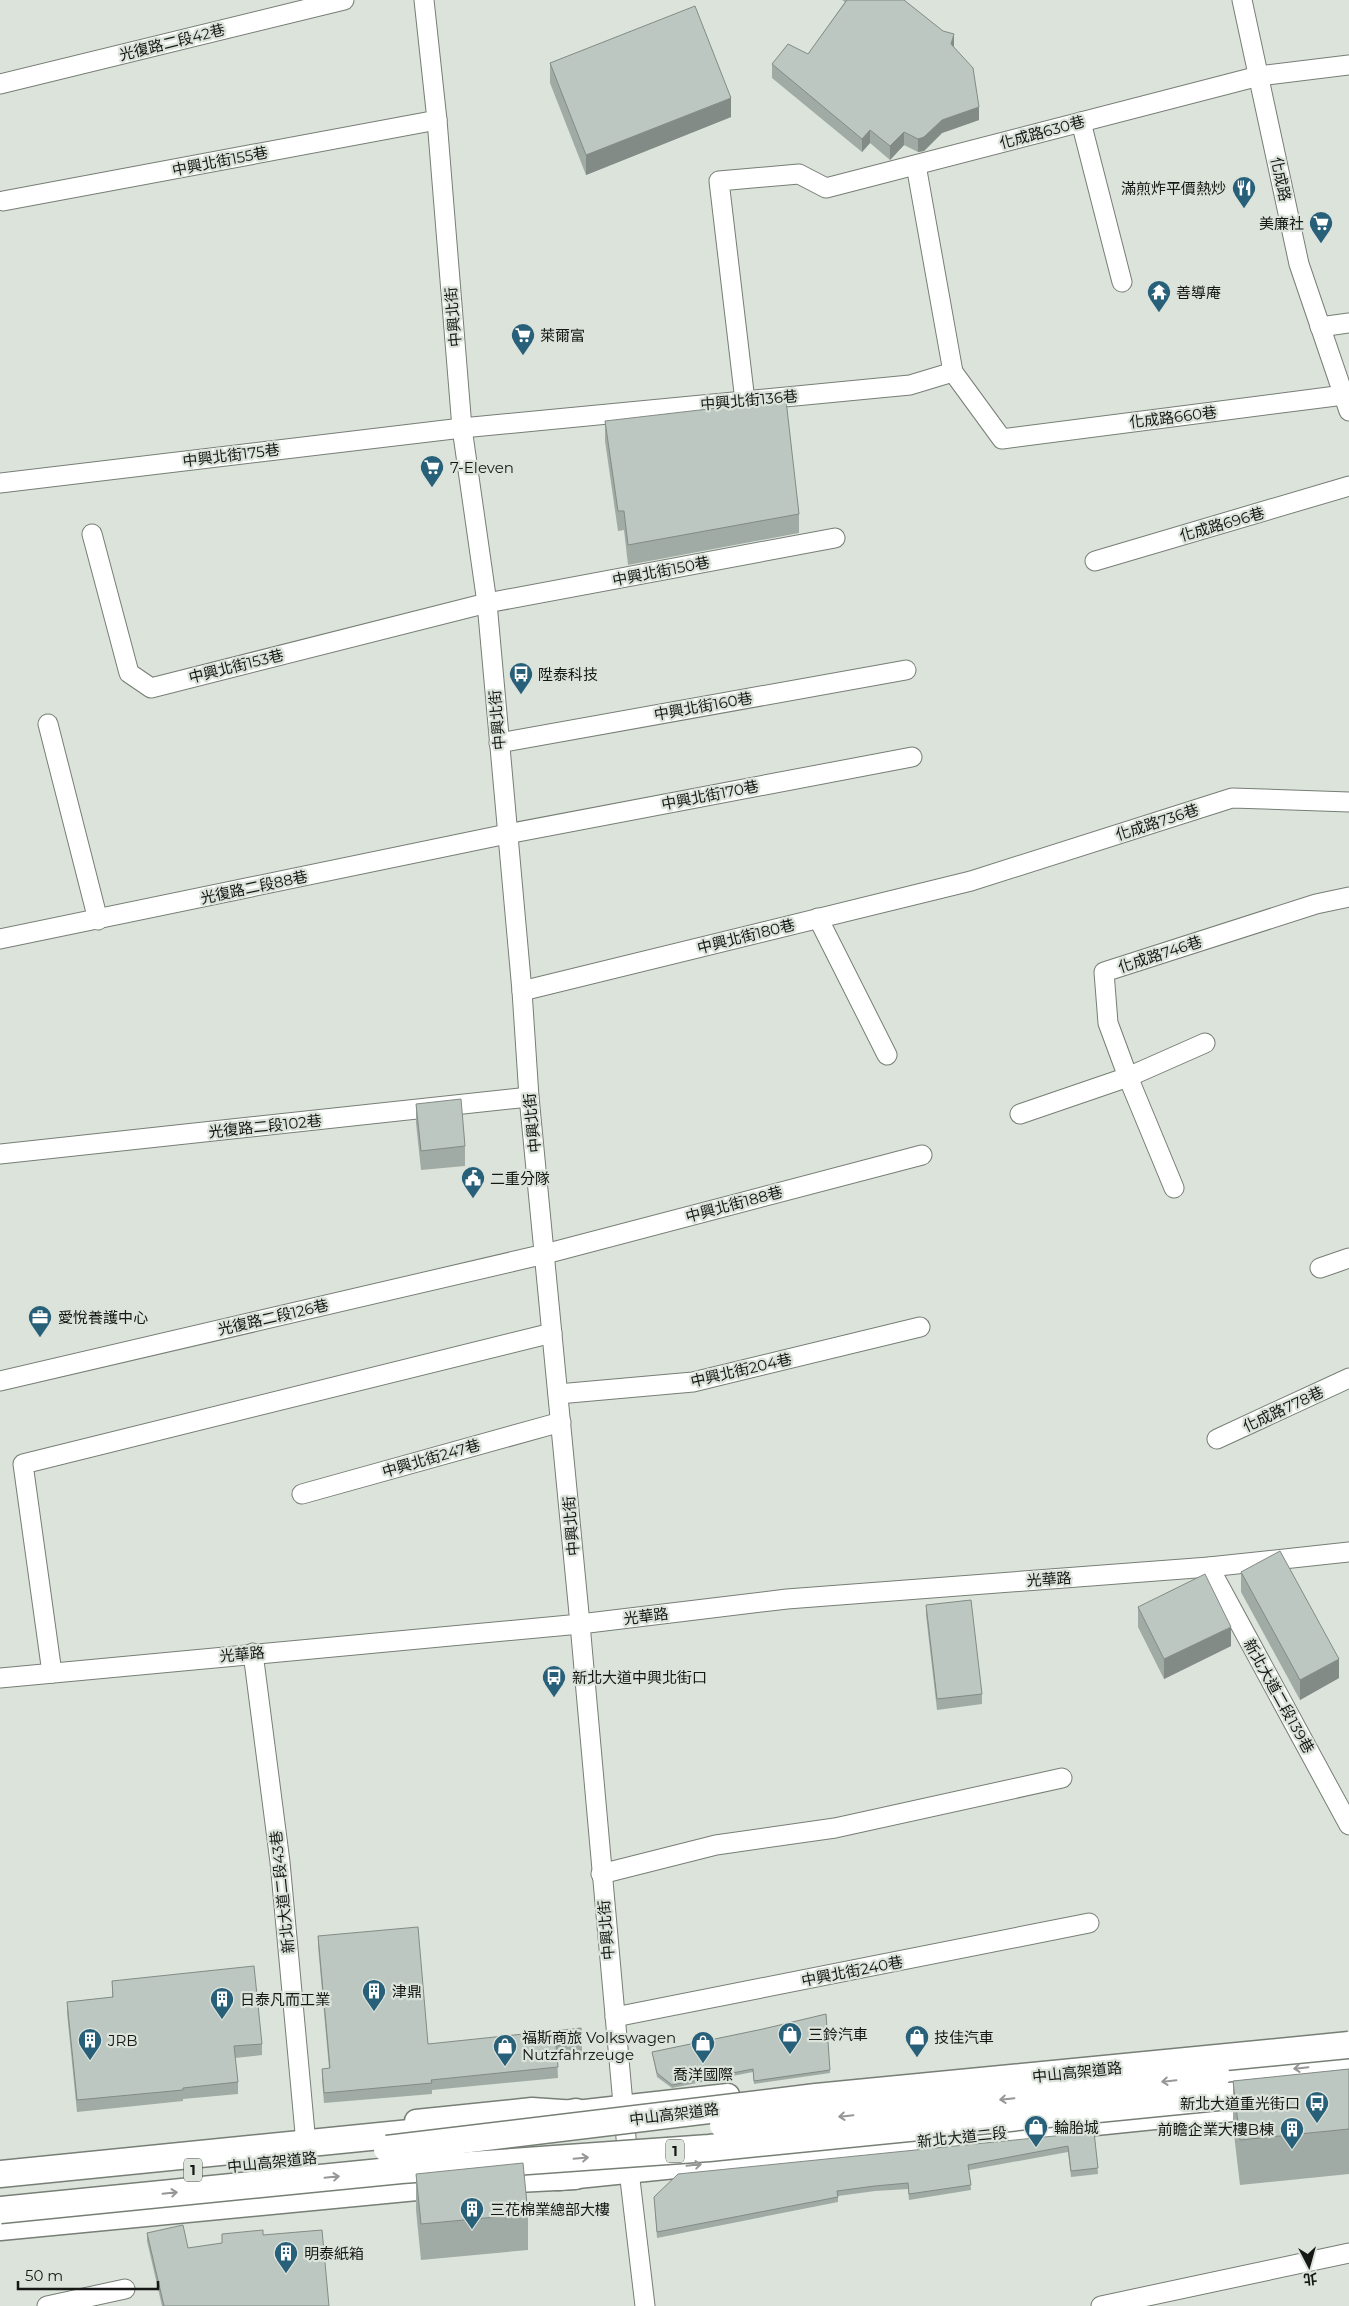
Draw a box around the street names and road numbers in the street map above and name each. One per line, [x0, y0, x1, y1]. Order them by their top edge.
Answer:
street label: 光復路二段42巷 [117, 20, 227, 64]
street label: 化成路630巷 [997, 111, 1087, 153]
street label: 中興北街155巷 [170, 142, 270, 180]
street label: 化成路 [1267, 155, 1295, 203]
street label: 中興北街 [441, 286, 465, 348]
street label: 中興北街136巷 [699, 386, 799, 414]
street label: 化成路660巷 [1128, 402, 1218, 432]
street label: 中興北街175巷 [181, 440, 281, 470]
street label: 化成路696巷 [1177, 503, 1267, 545]
street label: 中興北街150巷 [611, 552, 711, 590]
street label: 中興北街153巷 [186, 645, 286, 687]
street label: 中興北街160巷 [652, 688, 754, 724]
street label: 中興北街 [485, 689, 509, 751]
street label: 中興北街170巷 [660, 776, 760, 814]
street label: 化成路736巷 [1113, 800, 1201, 844]
street label: 光復路二段88巷 [199, 866, 309, 908]
street label: 中興北街180巷 [695, 915, 797, 957]
street label: 化成路746巷 [1116, 932, 1204, 976]
street label: 中興北街 [519, 1092, 545, 1154]
street label: 光復路二段102巷 [207, 1111, 323, 1141]
street label: 中興北街188巷 [683, 1182, 785, 1226]
street label: 光復路二段126巷 [216, 1295, 330, 1339]
street label: 中興北街204巷 [689, 1349, 793, 1391]
street label: 化成路778巷 [1240, 1382, 1326, 1436]
street label: 中興北街247巷 [380, 1435, 482, 1481]
street label: 中興北街 [559, 1495, 583, 1557]
street label: 光華路 [1026, 1568, 1072, 1590]
street label: 光華路 [623, 1604, 669, 1628]
street label: 新北大道二段139巷 [1240, 1635, 1318, 1757]
street label: 光華路 [219, 1643, 265, 1665]
street label: 新北大道二段43巷 [266, 1830, 298, 1954]
street label: 中興北街 [594, 1899, 618, 1961]
street label: 中興北街240巷 [800, 1952, 904, 1990]
street label: 中山高架道路 [1031, 2058, 1123, 2086]
street label: 中山高架道路 [628, 2099, 720, 2129]
street label: 新北大道二段 [916, 2123, 1008, 2151]
road number: 1 [666, 2140, 684, 2162]
street label: 中山高架道路 [226, 2148, 318, 2176]
road number: 1 [184, 2158, 202, 2182]

